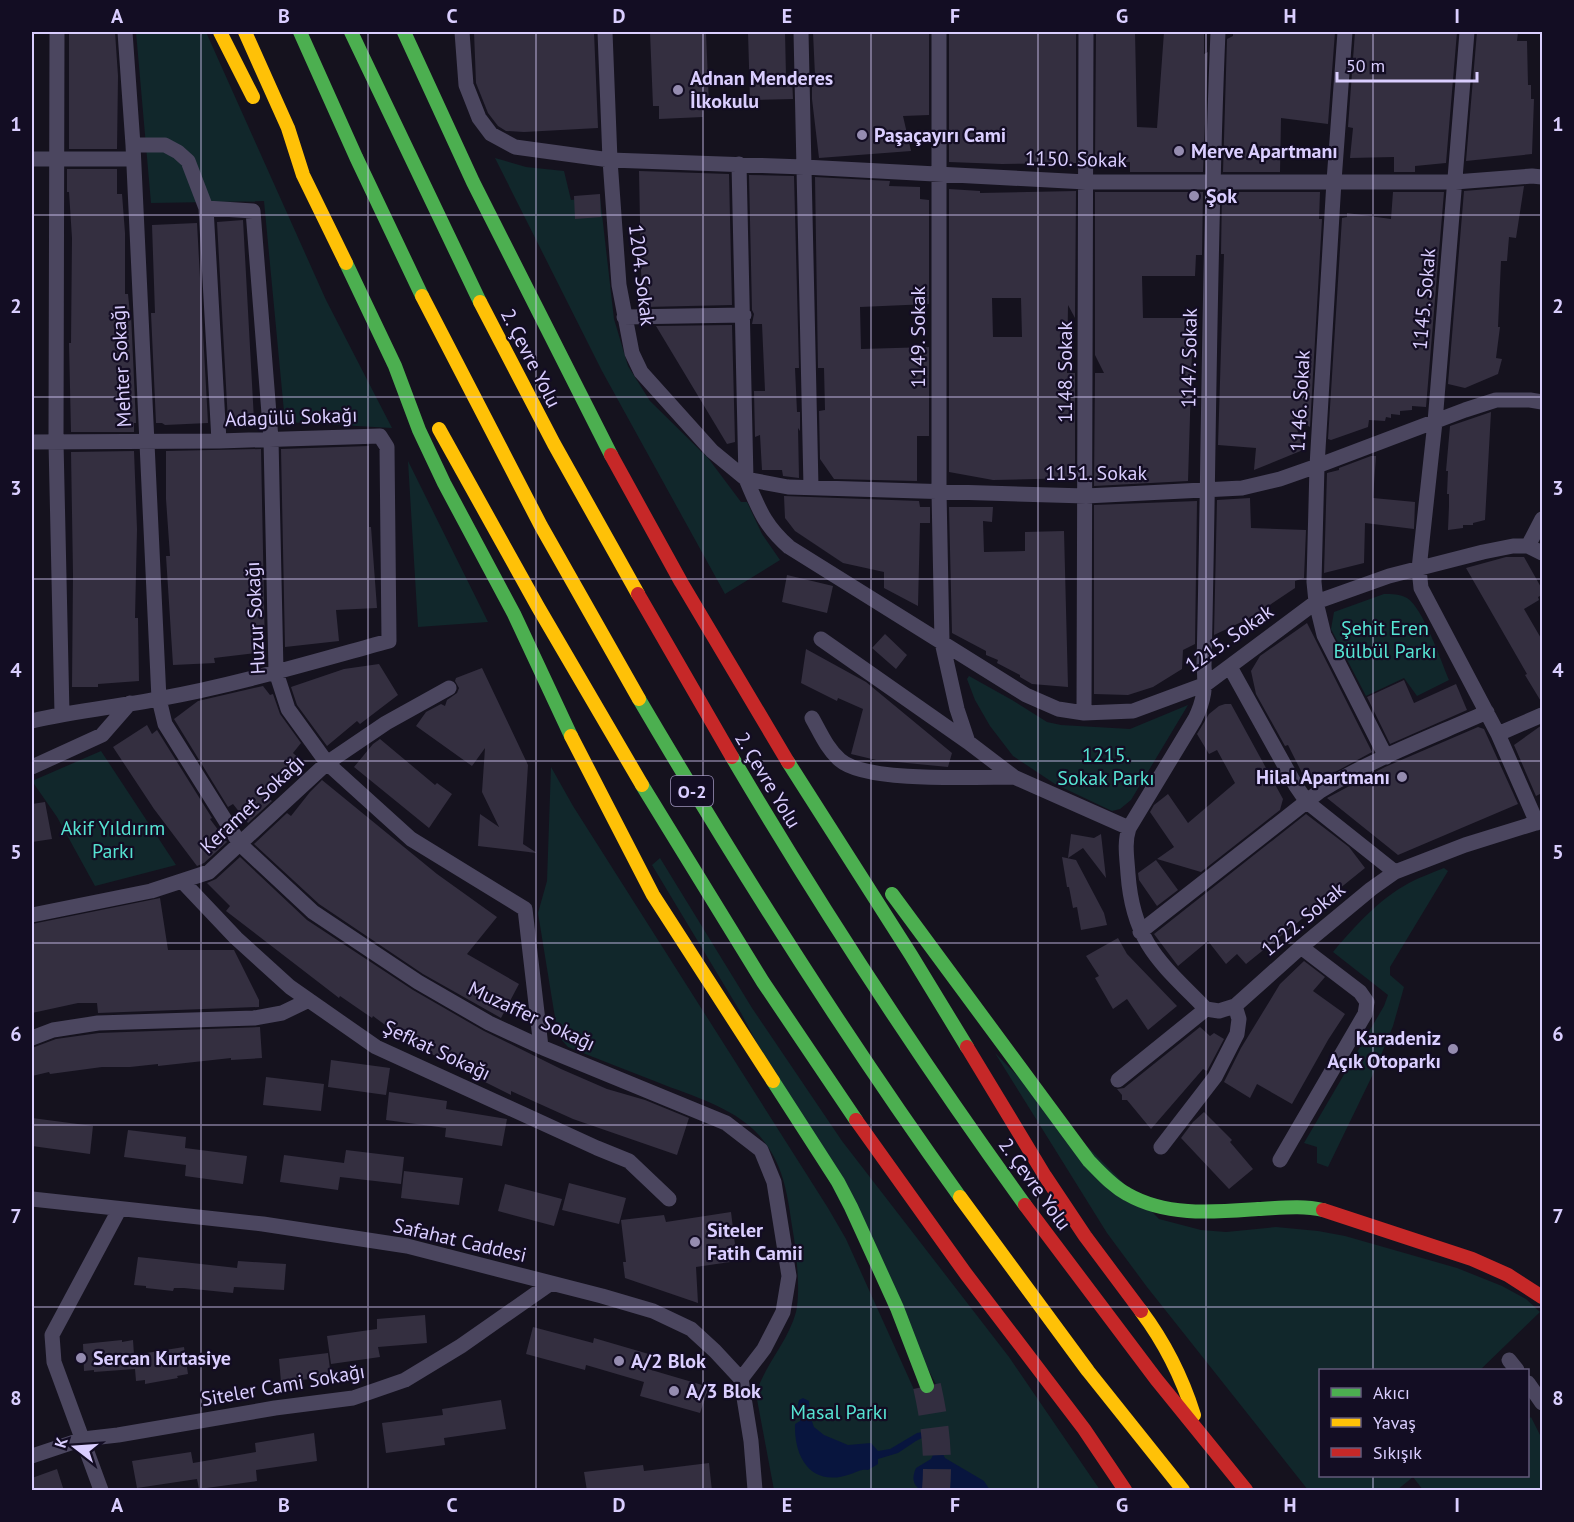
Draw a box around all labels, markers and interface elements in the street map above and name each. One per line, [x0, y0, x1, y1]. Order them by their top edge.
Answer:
text: A [111, 3, 124, 29]
text: B [278, 3, 290, 29]
text: C [446, 3, 458, 29]
text: D [613, 3, 626, 29]
text: E [782, 3, 792, 29]
text: F [950, 3, 960, 29]
text: G [1116, 3, 1128, 29]
text: H [1283, 3, 1297, 29]
text: I [1454, 3, 1460, 29]
scale bar [1337, 45, 1476, 83]
text: 50 m [1346, 54, 1385, 77]
place label: Adnan Menderes İlkokulu [690, 65, 833, 114]
marker: Adnan Menderes İlkokulu [671, 83, 685, 97]
text: 1 [10, 111, 22, 137]
text: 1 [1552, 111, 1564, 137]
place label: Paşaçayırı Cami [874, 122, 1006, 148]
marker: Paşaçayırı Cami [855, 128, 869, 142]
place label: Merve Apartmanı [1191, 138, 1338, 164]
marker: Merve Apartmanı [1172, 144, 1186, 158]
street label: 1150. Sokak [1025, 145, 1128, 173]
place label: Şok [1206, 183, 1237, 209]
marker: Şok [1187, 189, 1201, 203]
street label: 1204. Sokak [623, 223, 661, 328]
street label: 1145. Sokak [1407, 247, 1441, 351]
street label: 1149. Sokak [905, 286, 931, 388]
text: 2 [10, 293, 22, 319]
text: 2 [1552, 293, 1564, 319]
street label: Mehter Sokağı [105, 304, 137, 428]
street label: 2. Çevre Yolu [495, 304, 567, 412]
street label: 1147. Sokak [1175, 307, 1203, 408]
street label: 1148. Sokak [1052, 321, 1078, 423]
street label: 1146. Sokak [1284, 349, 1316, 453]
street label: Adagülü Sokağı [224, 402, 358, 432]
street label: 1151. Sokak [1045, 460, 1147, 486]
text: 3 [10, 475, 22, 501]
text: 3 [1552, 475, 1564, 501]
street label: Huzur Sokağı [239, 561, 271, 675]
street label: 1215. Sokak [1180, 598, 1279, 678]
park label: Şehit Eren Bülbül Parkı [1333, 615, 1437, 664]
text: 4 [10, 657, 22, 683]
text: 4 [1552, 657, 1564, 683]
street label: 2. Çevre Yolu [729, 727, 807, 833]
park label: 1215. Sokak Parkı [1057, 742, 1155, 791]
street label: Keramet Sokağı [194, 749, 310, 859]
place label: Hilal Apartmanı [1256, 764, 1390, 790]
marker: Hilal Apartmanı [1395, 770, 1409, 784]
road number: O-2 [671, 776, 713, 806]
park label: Akif Yıldırım Parkı [61, 815, 165, 864]
text: 5 [10, 839, 22, 865]
text: 5 [1552, 839, 1564, 865]
street label: 1222. Sokak [1256, 876, 1351, 962]
street label: Muzaffer Sokağı [464, 975, 600, 1057]
street label: Şefkat Sokağı [379, 1014, 495, 1086]
text: 6 [10, 1021, 22, 1047]
text: 6 [1552, 1021, 1564, 1047]
place label: Karadeniz Açık Otoparkı [1327, 1025, 1441, 1074]
marker: Karadeniz Açık Otoparkı [1446, 1042, 1460, 1056]
street label: 2. Çevre Yolu [993, 1133, 1077, 1235]
text: 7 [10, 1203, 22, 1229]
text: 7 [1552, 1203, 1564, 1229]
street label: Safahat Caddesi [391, 1212, 529, 1268]
place label: Siteler Fatih Camii [707, 1217, 803, 1266]
marker: Siteler Fatih Camii [688, 1235, 702, 1249]
place label: Sercan Kırtasiye [93, 1345, 231, 1371]
place label: A/2 Blok [631, 1348, 706, 1374]
marker: Sercan Kırtasiye [74, 1351, 88, 1365]
marker: A/2 Blok [612, 1354, 626, 1368]
street label: Siteler Cami Sokağı [199, 1358, 367, 1412]
legend [1319, 1369, 1529, 1477]
place label: A/3 Blok [686, 1378, 761, 1404]
text: Akıcı [1373, 1381, 1410, 1404]
marker: A/3 Blok [667, 1384, 681, 1398]
text: 8 [10, 1385, 22, 1411]
text: 8 [1552, 1385, 1564, 1411]
park label: Masal Parkı [790, 1399, 888, 1425]
text: Yavaş [1373, 1411, 1416, 1434]
north arrow [45, 1417, 105, 1477]
text: K [50, 1435, 72, 1450]
text: Sıkışık [1373, 1441, 1422, 1464]
text: A [111, 1492, 124, 1518]
text: B [278, 1492, 290, 1518]
text: C [446, 1492, 458, 1518]
text: D [613, 1492, 626, 1518]
text: E [782, 1492, 792, 1518]
text: F [950, 1492, 960, 1518]
text: G [1116, 1492, 1128, 1518]
text: H [1283, 1492, 1297, 1518]
text: I [1454, 1492, 1460, 1518]

